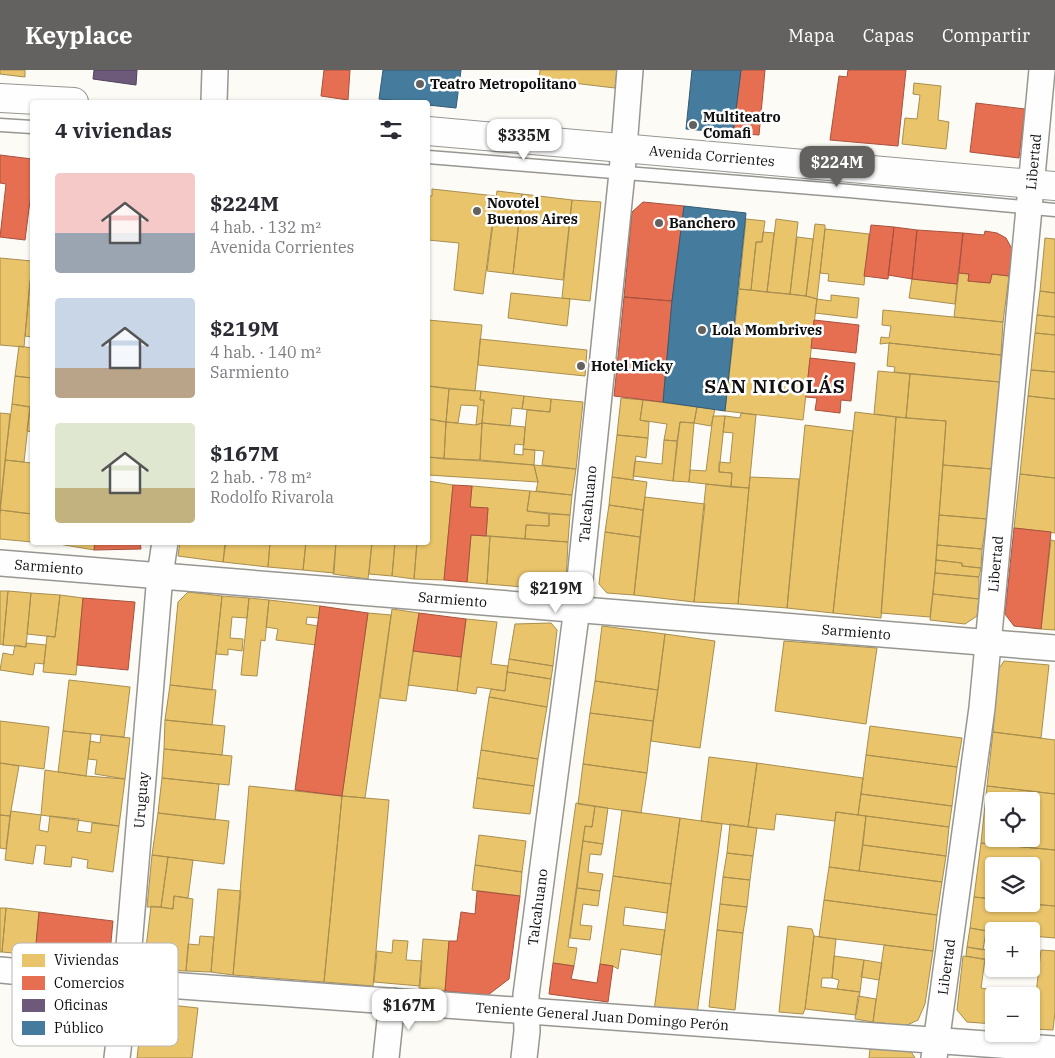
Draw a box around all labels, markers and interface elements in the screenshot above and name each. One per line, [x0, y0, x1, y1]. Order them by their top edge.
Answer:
text: Keyplace [25, 19, 133, 51]
text: Mapa [788, 24, 835, 47]
text: Capas [863, 24, 914, 47]
text: Compartir [942, 24, 1030, 47]
place label: Teatro Metropolitano [430, 75, 577, 93]
marker: Teatro Metropolitano [414, 78, 426, 90]
place label: Multiteatro Comafi [703, 108, 781, 142]
text: 4 viviendas [55, 116, 172, 144]
icon: filters [377, 116, 405, 144]
pin: $335M [489, 118, 559, 161]
marker: Multiteatro Comafi [687, 119, 699, 131]
text: $335M [498, 125, 550, 145]
street label: Libertad [1022, 132, 1045, 191]
street label: Avenida Corrientes [648, 141, 776, 170]
pin: $224M [802, 146, 872, 188]
text: $224M [811, 152, 863, 172]
text: $224M [210, 189, 279, 217]
icon: home [95, 193, 155, 253]
place label: Novotel Buenos Aires [487, 194, 578, 228]
marker: Novotel Buenos Aires [471, 205, 483, 217]
place label: Banchero [669, 214, 736, 232]
text: 4 hab. · 132 m² [210, 217, 321, 237]
marker: Banchero [653, 217, 665, 229]
text: Avenida Corrientes [210, 237, 354, 257]
text: $219M [210, 314, 279, 342]
icon: home [95, 318, 155, 378]
place label: Lola Mombrives [712, 321, 822, 339]
marker: Lola Mombrives [696, 324, 708, 336]
text: 4 hab. · 140 m² [210, 342, 321, 362]
place label: Hotel Micky [591, 357, 673, 375]
marker: Hotel Micky [575, 360, 587, 372]
text: Sarmiento [210, 362, 289, 382]
district label: SAN NICOLÁS [704, 374, 846, 398]
text: $167M [210, 439, 279, 467]
icon: home [95, 443, 155, 503]
street label: Talcahuano [575, 465, 601, 543]
text: 2 hab. · 78 m² [210, 467, 312, 487]
text: Rodolfo Rivarola [210, 487, 334, 507]
street label: Libertad [984, 535, 1007, 593]
street label: Sarmiento [14, 555, 84, 579]
pin: $219M [521, 572, 591, 614]
text: $219M [530, 578, 582, 598]
street label: Sarmiento [417, 588, 488, 611]
street label: Sarmiento [821, 620, 892, 644]
street label: Uruguay [130, 771, 153, 829]
map controls [985, 792, 1040, 1042]
button: locate [985, 792, 1040, 847]
button: layers [985, 857, 1040, 912]
street label: Talcahuano [524, 867, 552, 946]
button: + [985, 922, 1040, 977]
street label: Libertad [934, 937, 959, 996]
legend [12, 943, 178, 1046]
text: Viviendas [54, 951, 119, 969]
text: Comercios [54, 974, 124, 992]
button: − [985, 987, 1040, 1042]
pin: $167M [374, 988, 444, 1031]
text: $167M [383, 995, 435, 1015]
text: Oficinas [54, 996, 108, 1014]
street label: Teniente General Juan Domingo Perón [475, 998, 730, 1034]
text: Público [54, 1019, 103, 1037]

